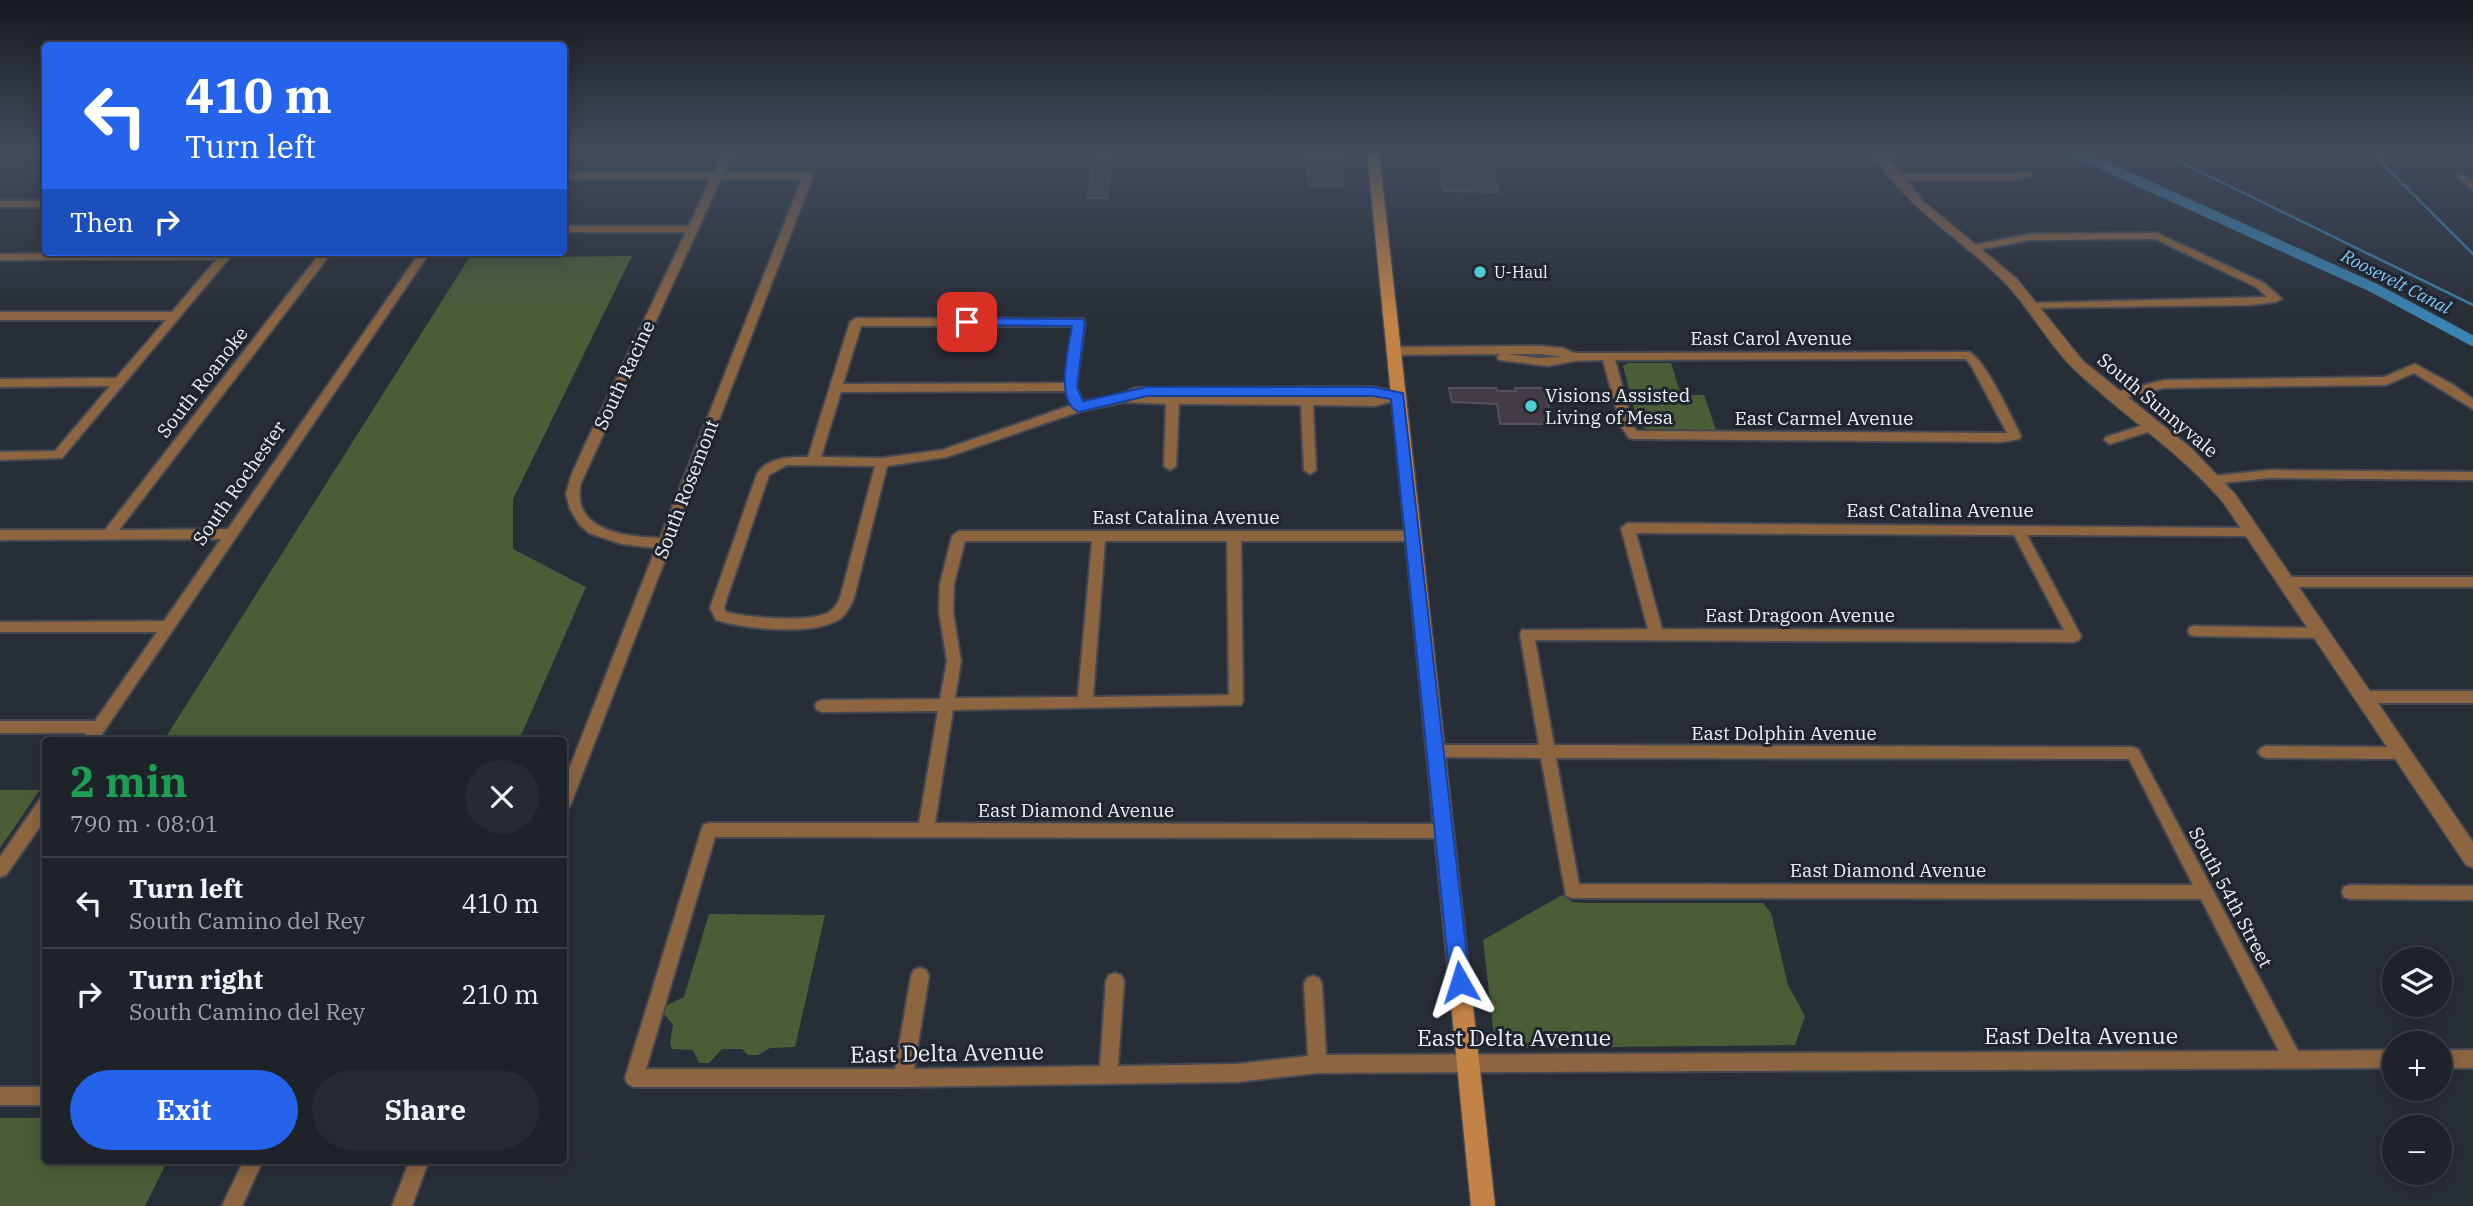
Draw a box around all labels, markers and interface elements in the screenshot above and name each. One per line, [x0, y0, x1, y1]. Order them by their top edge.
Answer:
text: 410 m [185, 63, 332, 126]
icon: left [70, 70, 161, 161]
text: Turn left [185, 125, 316, 167]
icon: right [148, 203, 186, 241]
text: Then [70, 205, 134, 239]
water label: Roosevelt Canal [2337, 244, 2456, 320]
place label: U-Haul [1494, 262, 1548, 282]
marker: U-Haul [1472, 264, 1488, 280]
pin [937, 292, 997, 352]
icon: arrive [948, 303, 986, 341]
street label: South Racine [588, 317, 660, 433]
street label: South Roanoke [151, 322, 253, 442]
street label: East Carol Avenue [1690, 326, 1852, 350]
street label: South Sunnyvale [2093, 347, 2223, 463]
place label: Visions Assisted Living of Mesa [1545, 383, 1690, 429]
marker: Visions Assisted Living of Mesa [1523, 398, 1539, 414]
street label: East Carmel Avenue [1735, 406, 1913, 430]
street label: South Rochester [187, 416, 291, 550]
street label: South Rosemont [648, 416, 724, 562]
street label: East Catalina Avenue [1846, 498, 2034, 522]
street label: East Catalina Avenue [1092, 505, 1280, 529]
street label: East Dragoon Avenue [1705, 603, 1895, 627]
street label: East Dolphin Avenue [1691, 721, 1877, 745]
text: 2 min [70, 754, 188, 809]
button: close [465, 760, 539, 834]
street label: East Diamond Avenue [978, 798, 1174, 822]
text: 790 m · 08:01 [70, 808, 219, 838]
street label: South 54th Street [2184, 823, 2278, 972]
street label: East Diamond Avenue [1790, 858, 1986, 882]
text: Turn left [129, 871, 243, 905]
icon: left [70, 884, 108, 922]
text: 410 m [461, 886, 539, 920]
text: South Camino del Rey [129, 905, 365, 935]
position arrow [1423, 945, 1497, 1019]
map controls [2382, 947, 2452, 1185]
button: layers [2382, 947, 2452, 1017]
text: Turn right [129, 962, 263, 996]
icon: right [70, 975, 108, 1013]
text: 210 m [461, 977, 539, 1011]
text: South Camino del Rey [129, 996, 365, 1026]
street label: East Delta Avenue [1984, 1020, 2178, 1050]
street label: East Delta Avenue [1417, 1022, 1611, 1052]
button: + [2382, 1031, 2452, 1101]
street label: East Delta Avenue [850, 1035, 1044, 1069]
button: Exit [70, 1070, 298, 1150]
button: Share [312, 1070, 539, 1150]
button: − [2382, 1115, 2452, 1185]

